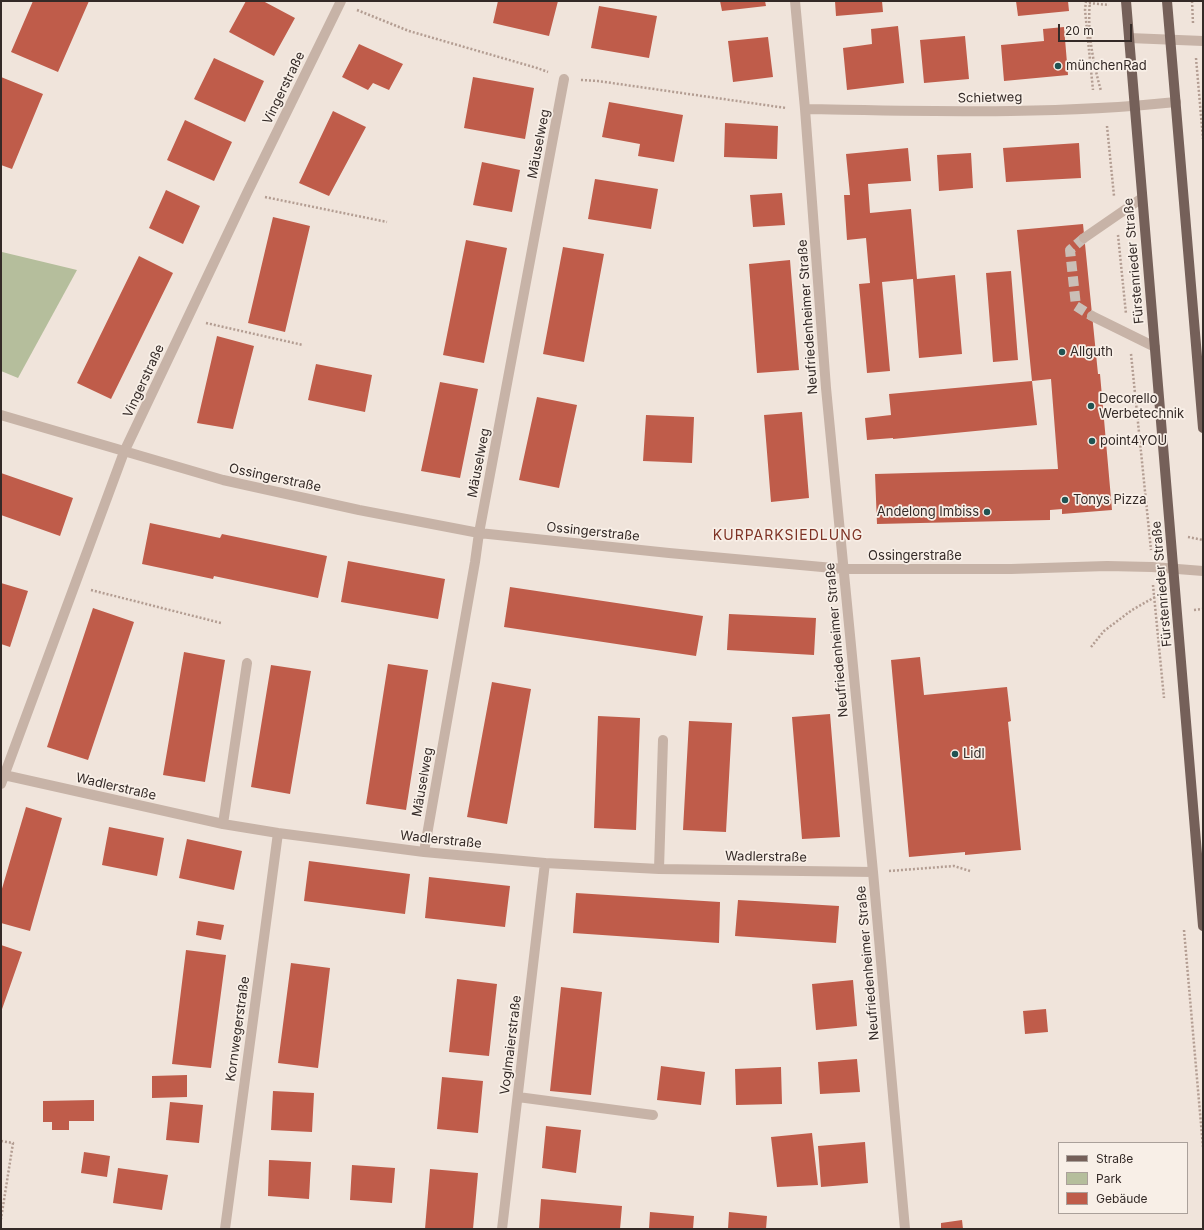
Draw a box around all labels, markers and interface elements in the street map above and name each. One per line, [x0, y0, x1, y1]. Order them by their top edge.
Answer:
scale bar [1060, 16, 1134, 42]
text: 20 m [1065, 23, 1094, 38]
street label: Vingerstraße [260, 49, 308, 127]
place label: münchenRad [1066, 58, 1147, 74]
marker: münchenRad [1053, 61, 1063, 71]
street label: Schietweg [958, 90, 1022, 106]
street label: Mäuselweg [525, 108, 553, 180]
street label: Fürstenrieder Straße [1121, 197, 1147, 325]
street label: Neufriedenheimer Straße [795, 239, 821, 395]
street label: Vingerstraße [120, 342, 168, 420]
place label: Allguth [1070, 344, 1113, 360]
marker: Allguth [1057, 347, 1067, 357]
place label: Decorello Werbetechnik [1099, 391, 1184, 422]
marker: Decorello Werbetechnik [1086, 401, 1096, 411]
street label: Mäuselweg [465, 427, 493, 499]
place label: point4YOU [1100, 433, 1167, 449]
marker: point4YOU [1087, 436, 1097, 446]
street label: Ossingerstraße [227, 461, 323, 495]
place label: Tonys Pizza [1073, 492, 1147, 508]
marker: Tonys Pizza [1060, 495, 1070, 505]
place label: Andelong Imbiss [877, 504, 979, 520]
marker: Andelong Imbiss [982, 507, 992, 517]
street label: Ossingerstraße [546, 519, 640, 545]
street label: Fürstenrieder Straße [1149, 520, 1175, 648]
district label: KURPARKSIEDLUNG [713, 528, 863, 544]
street label: Ossingerstraße [868, 548, 962, 564]
street label: Neufriedenheimer Straße [822, 562, 852, 718]
street label: Mäuselweg [409, 746, 437, 818]
place label: Lidl [963, 746, 985, 762]
marker: Lidl [950, 749, 960, 759]
street label: Wadlerstraße [74, 770, 158, 804]
street label: Wadlerstraße [399, 828, 483, 852]
street label: Wadlerstraße [725, 848, 807, 866]
street label: Neufriedenheimer Straße [853, 885, 883, 1041]
street label: Kornwegerstraße [223, 975, 253, 1083]
street label: Voglmaierstraße [497, 994, 525, 1096]
legend [1058, 1142, 1188, 1214]
text: Straße [1096, 1151, 1133, 1166]
text: Park [1096, 1171, 1122, 1186]
text: Gebäude [1096, 1191, 1148, 1206]

